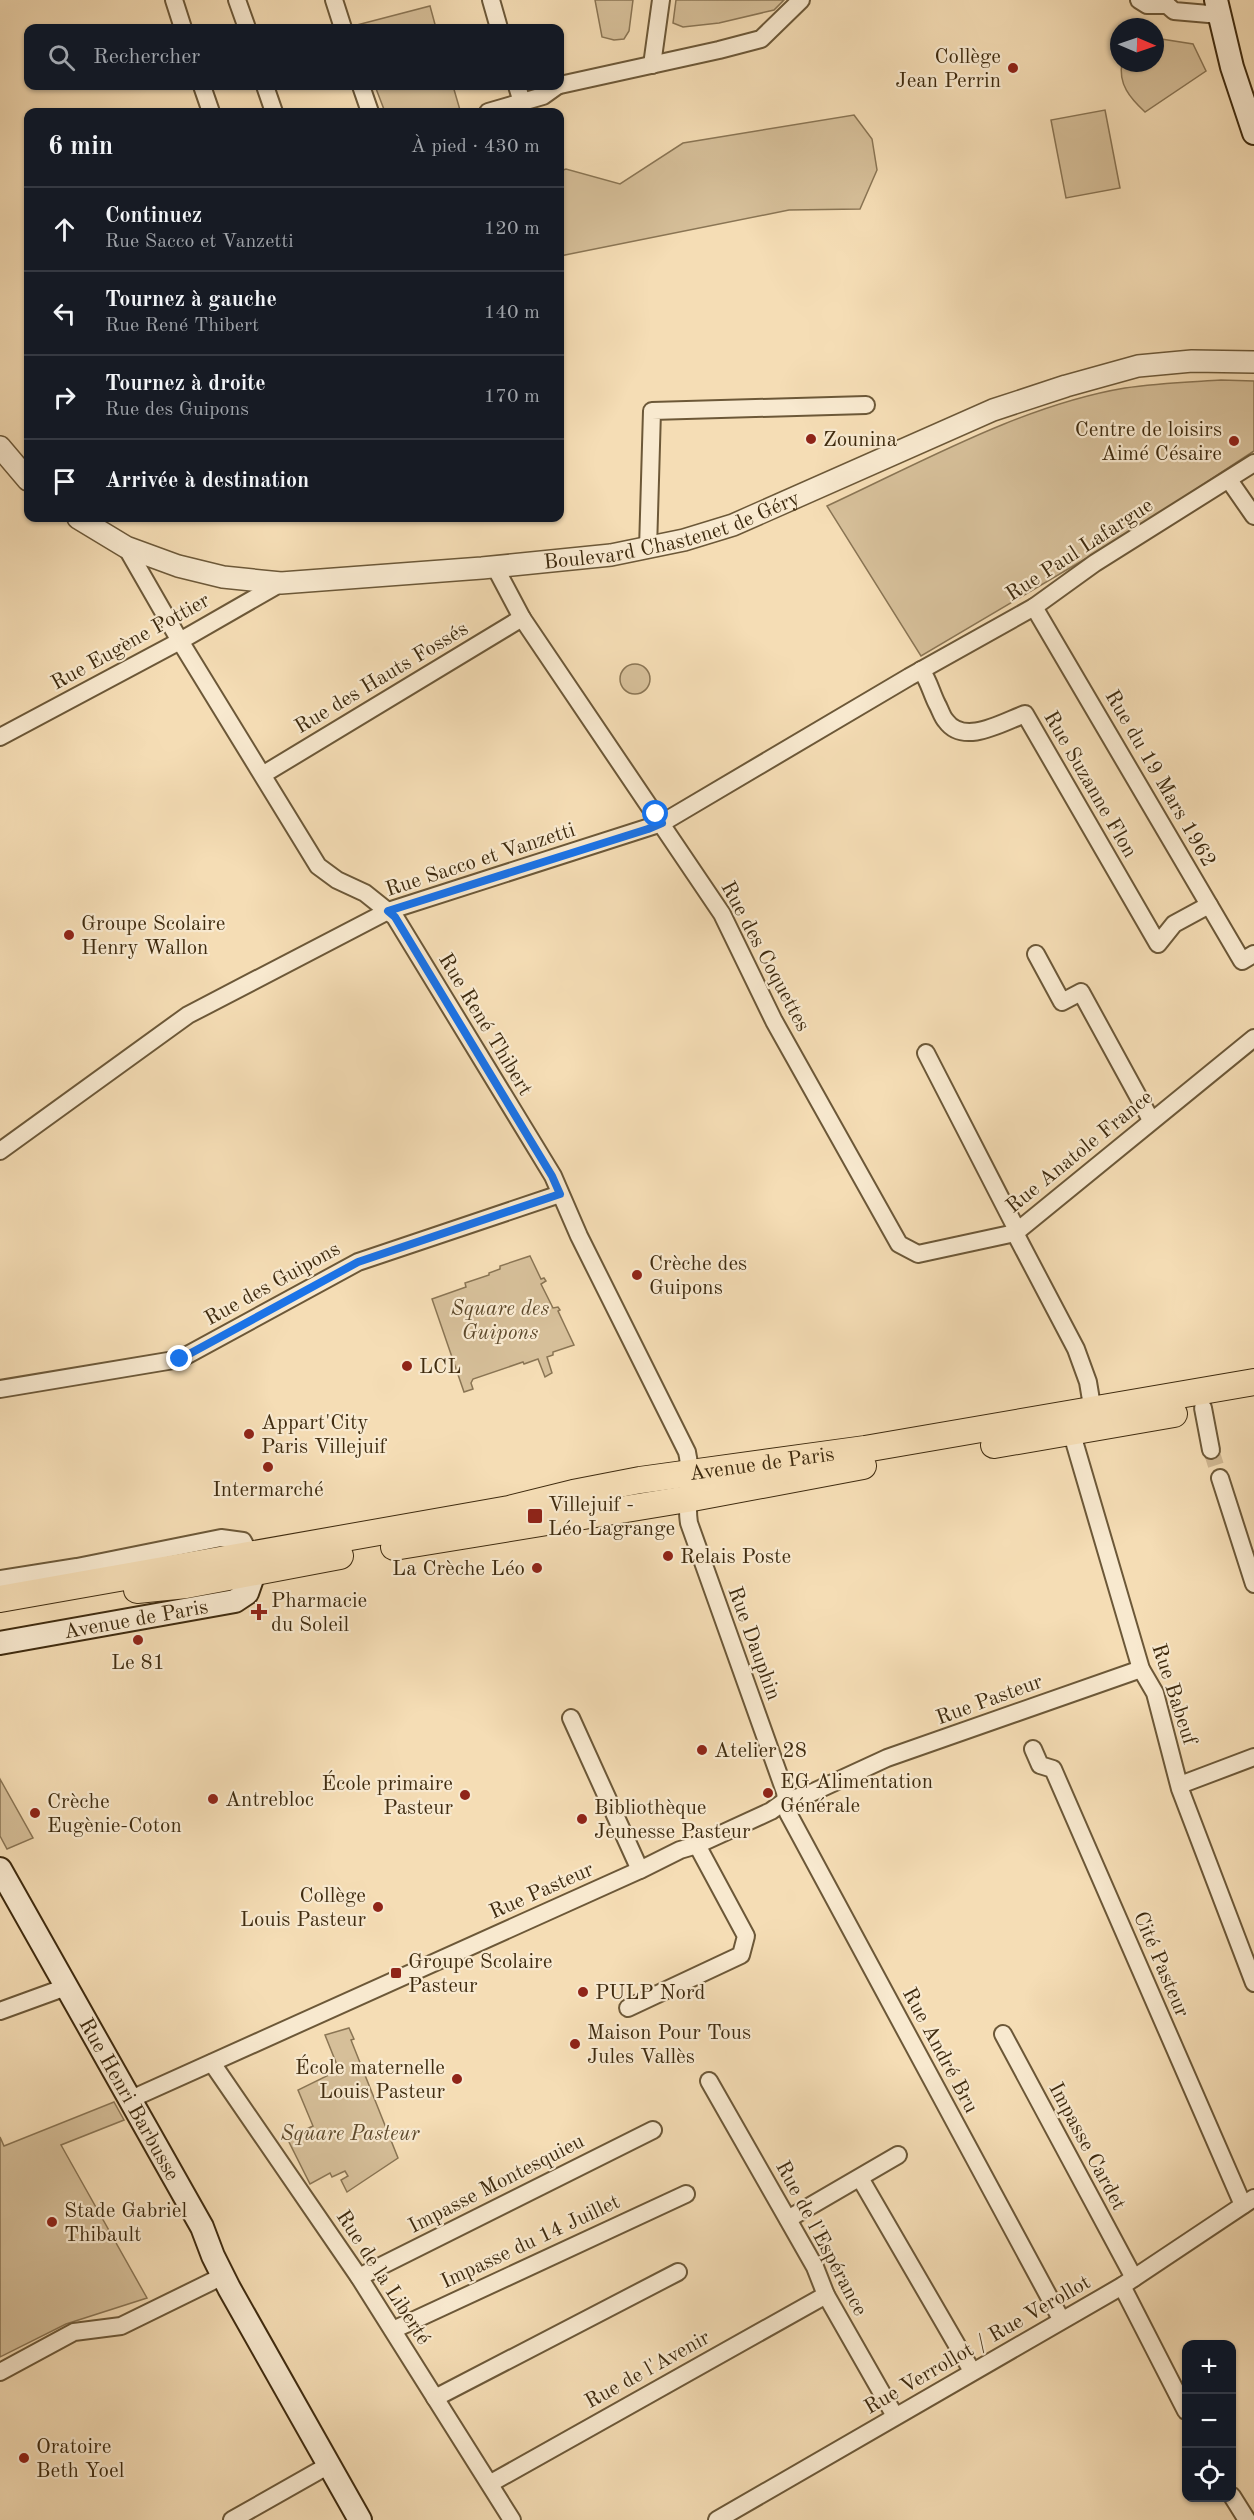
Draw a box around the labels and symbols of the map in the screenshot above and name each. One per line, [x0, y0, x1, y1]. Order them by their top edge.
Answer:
north arrow [1110, 18, 1164, 72]
place label: Collège Jean Perrin [895, 47, 1001, 92]
marker: Collège Jean Perrin [1006, 61, 1020, 75]
place label: Centre de loisirs Aimé Césaire [1075, 420, 1222, 465]
place label: Zounina [823, 430, 897, 451]
marker: Zounina [804, 432, 818, 446]
marker: Centre de loisirs Aimé Césaire [1227, 434, 1241, 448]
street label: Boulevard Chastenet de Géry [543, 488, 803, 574]
street label: Rue Paul Lafargue [1002, 495, 1157, 606]
street label: Rue Eugène Pottier [48, 590, 214, 695]
street label: Rue des Hauts Fossés [292, 618, 472, 738]
street label: Rue du 19 Mars 1962 [1101, 687, 1219, 871]
street label: Rue Suzanne Flon [1039, 708, 1140, 862]
route start [642, 800, 668, 826]
street label: Rue Sacco et Vanzetti [383, 820, 578, 901]
street label: Rue des Coquettes [716, 878, 813, 1035]
place label: Groupe Scolaire Henry Wallon [81, 914, 225, 959]
marker: Groupe Scolaire Henry Wallon [62, 928, 76, 942]
street label: Rue René Thibert [434, 950, 535, 1100]
street label: Rue Anatole France [1003, 1087, 1157, 1218]
street label: Rue des Guipons [202, 1238, 344, 1330]
place label: Crèche des Guipons [649, 1254, 747, 1299]
marker: Crèche des Guipons [630, 1268, 644, 1282]
park label: Square des Guipons [451, 1299, 549, 1344]
route end [166, 1345, 192, 1371]
place label: LCL [419, 1357, 461, 1378]
marker: LCL [400, 1359, 414, 1373]
place label: Appart'City Paris Villejuif [261, 1413, 388, 1458]
marker: Appart'City Paris Villejuif [242, 1427, 256, 1441]
street label: Avenue de Paris [688, 1444, 836, 1485]
marker: Intermarché [261, 1460, 275, 1474]
place label: Intermarché [212, 1480, 324, 1501]
place label: Villejuif - Léo Lagrange [548, 1495, 675, 1540]
marker: Villejuif - Léo Lagrange [526, 1507, 544, 1525]
place label: Relais Poste [680, 1547, 791, 1568]
marker: Relais Poste [661, 1549, 675, 1563]
place label: La Crèche Léo [392, 1559, 525, 1580]
marker: La Crèche Léo [530, 1561, 544, 1575]
street label: Rue Dauphin [723, 1584, 784, 1703]
place label: Pharmacie du Soleil [271, 1591, 367, 1636]
street label: Avenue de Paris [62, 1597, 210, 1643]
marker: Pharmacie du Soleil [252, 1605, 266, 1619]
marker: Le 81 [131, 1633, 145, 1647]
street label: Rue Babeuf [1147, 1641, 1200, 1749]
place label: Le 81 [111, 1653, 165, 1674]
street label: Rue Pasteur [934, 1671, 1046, 1729]
place label: Atelier 28 [714, 1741, 807, 1762]
marker: Atelier 28 [695, 1743, 709, 1757]
place label: École primaire Pasteur [322, 1770, 453, 1819]
place label: EG Alimentation Générale [780, 1772, 933, 1817]
marker: EG Alimentation Générale [761, 1786, 775, 1800]
marker: École primaire Pasteur [458, 1788, 472, 1802]
place label: Antrebloc [225, 1790, 314, 1811]
place label: Crèche Eugènie-Coton [47, 1792, 182, 1837]
marker: Antrebloc [206, 1792, 220, 1806]
place label: Bibliothèque Jeunesse Pasteur [594, 1798, 751, 1843]
marker: Crèche Eugènie-Coton [28, 1806, 42, 1820]
marker: Bibliothèque Jeunesse Pasteur [575, 1812, 589, 1826]
street label: Rue Pasteur [486, 1859, 597, 1924]
place label: Collège Louis Pasteur [240, 1886, 366, 1931]
marker: Collège Louis Pasteur [371, 1900, 385, 1914]
street label: Cité Pasteur [1129, 1909, 1192, 2021]
place label: Groupe Scolaire Pasteur [408, 1952, 552, 1997]
marker: Groupe Scolaire Pasteur [389, 1966, 403, 1980]
place label: PULP Nord [595, 1983, 706, 2004]
marker: PULP Nord [576, 1985, 590, 1999]
street label: Rue André Bru [898, 1985, 981, 2117]
street label: Rue Henri Barbusse [74, 2015, 183, 2185]
place label: Maison Pour Tous Jules Vallès [587, 2023, 751, 2068]
marker: Maison Pour Tous Jules Vallès [568, 2037, 582, 2051]
place label: École maternelle Louis Pasteur [295, 2054, 445, 2103]
marker: École maternelle Louis Pasteur [450, 2072, 464, 2086]
street label: Impasse Cardet [1044, 2080, 1129, 2214]
park label: Square Pasteur [280, 2124, 421, 2145]
street label: Impasse Montesquieu [406, 2131, 588, 2238]
street label: Rue de l'Espérance [771, 2158, 870, 2320]
street label: Impasse du 14 Juillet [438, 2192, 623, 2293]
place label: Stade Gabriel Thibault [64, 2201, 187, 2246]
street label: Rue de la Liberté [331, 2207, 434, 2349]
marker: Stade Gabriel Thibault [45, 2215, 59, 2229]
street label: Rue Verrollot / Rue Verollot [861, 2272, 1094, 2419]
street label: Rue de l'Avenir [582, 2327, 714, 2413]
place label: Oratoire Beth Yoel [36, 2437, 125, 2482]
marker: Oratoire Beth Yoel [17, 2451, 31, 2465]

